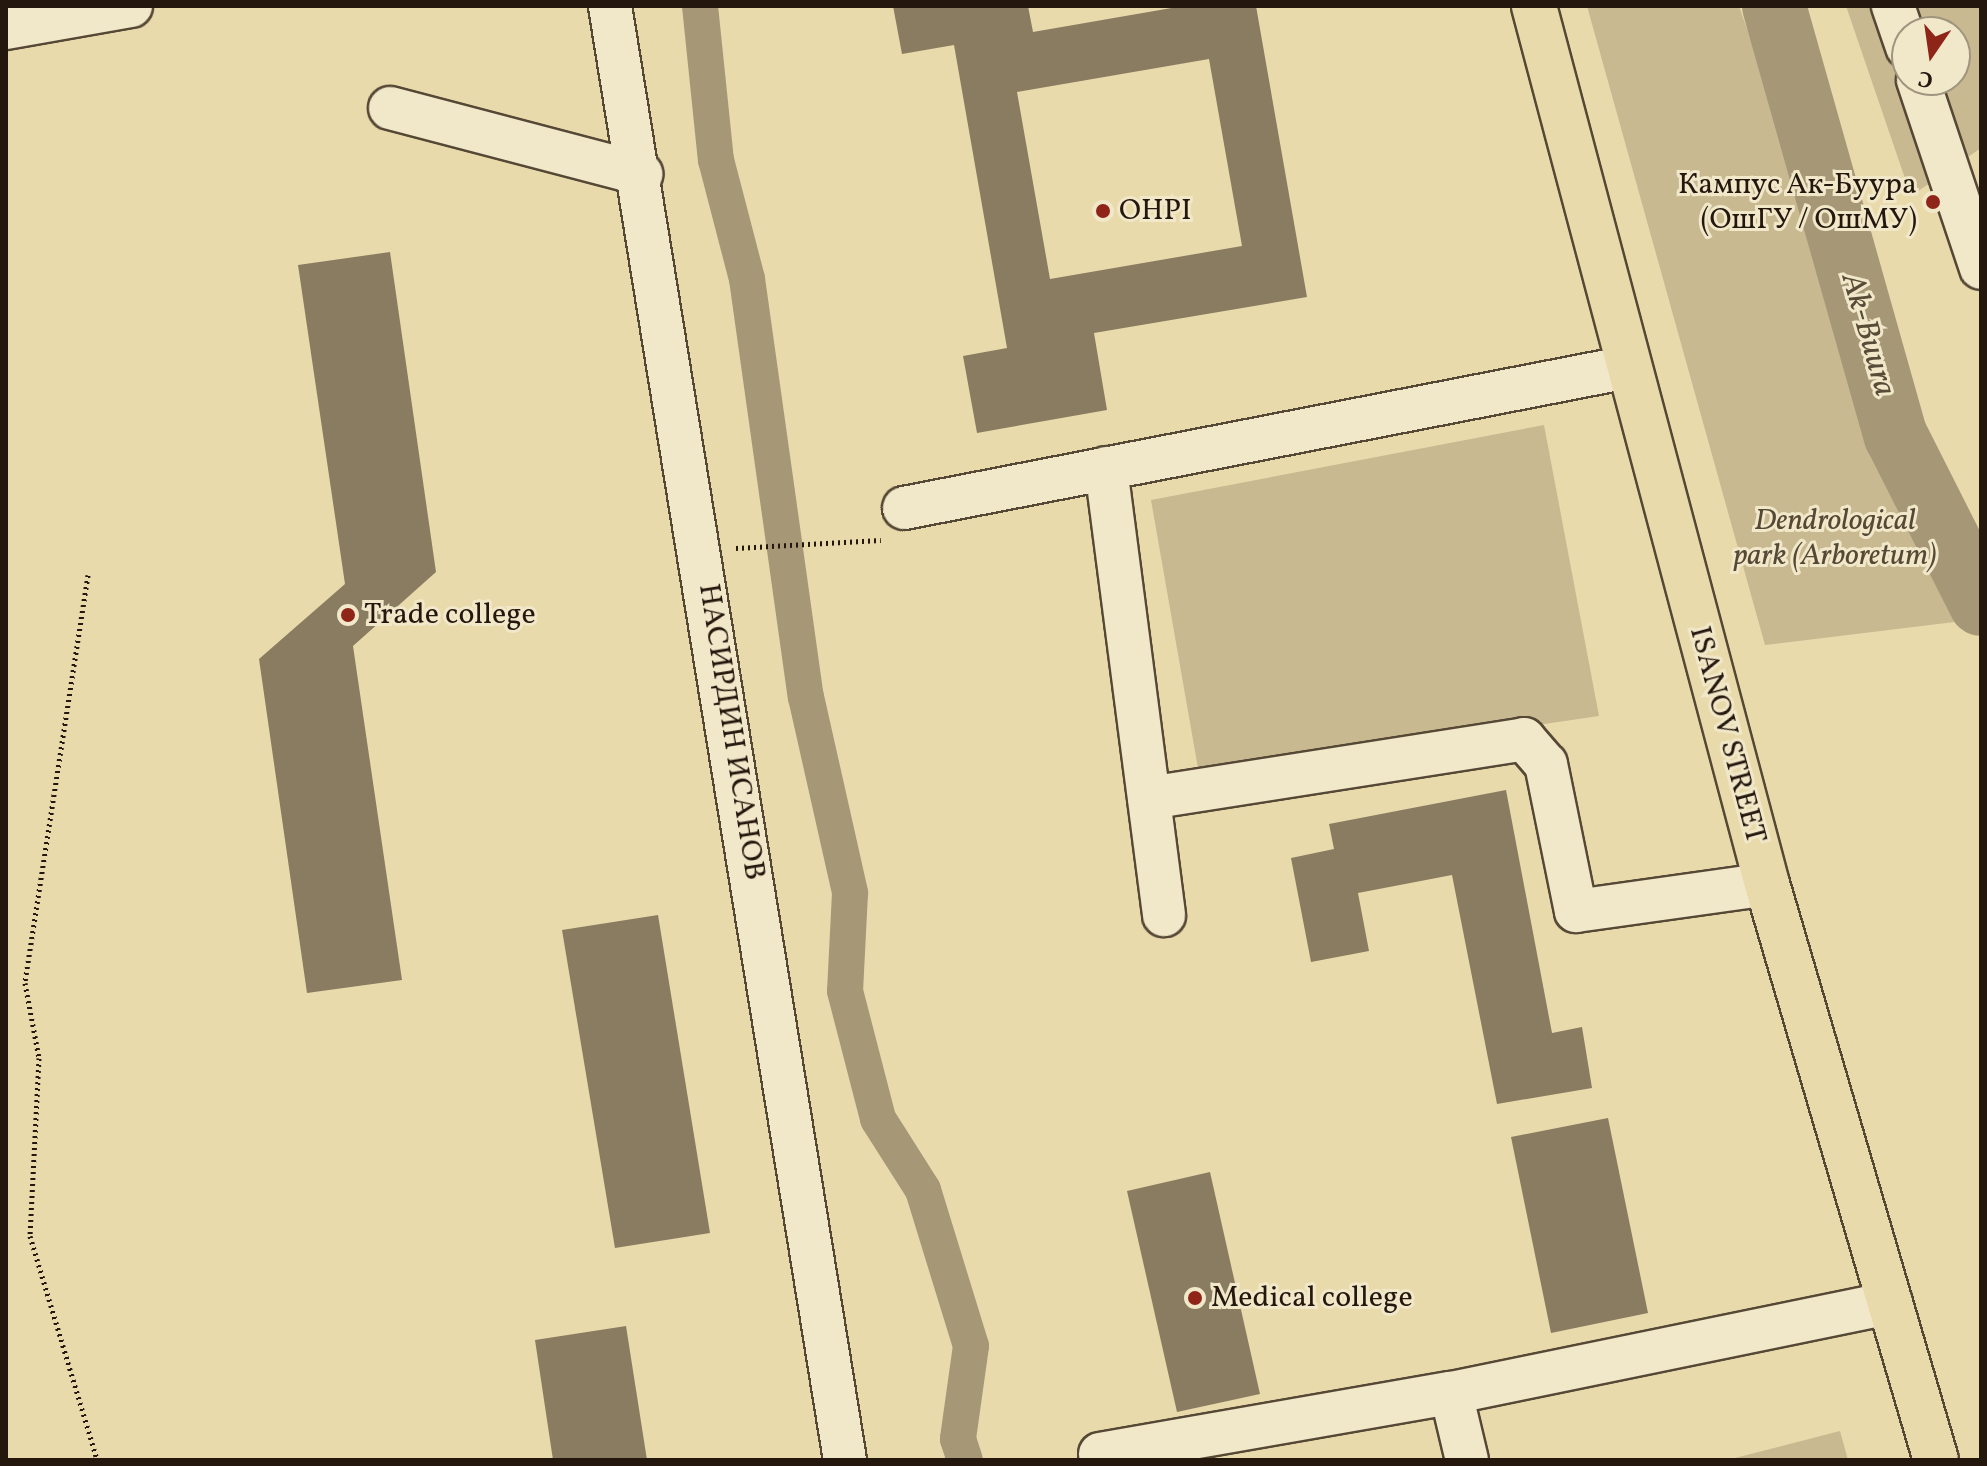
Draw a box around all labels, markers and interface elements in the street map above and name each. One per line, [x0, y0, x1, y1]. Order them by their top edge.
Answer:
north arrow [1891, 16, 1971, 96]
text: С [1916, 61, 1936, 95]
place label: Кампус Ак-Буура (ОшГУ / ОшМУ) [1678, 167, 1917, 238]
place label: OHPI [1119, 193, 1192, 229]
marker: Кампус Ак-Буура (ОшГУ / ОшМУ) [1924, 193, 1942, 211]
marker: OHPI [1094, 202, 1112, 220]
water label: Ak-Buura [1831, 269, 1903, 401]
park label: Dendrological park (Arboretum) [1733, 503, 1937, 574]
street label: НАСИРДИН ИСАНОВ [690, 581, 772, 883]
place label: Trade college [364, 597, 536, 633]
marker: Trade college [339, 606, 357, 624]
street label: ISANOV STREET [1681, 622, 1773, 848]
place label: Medical college [1211, 1280, 1413, 1316]
marker: Medical college [1186, 1289, 1204, 1307]

